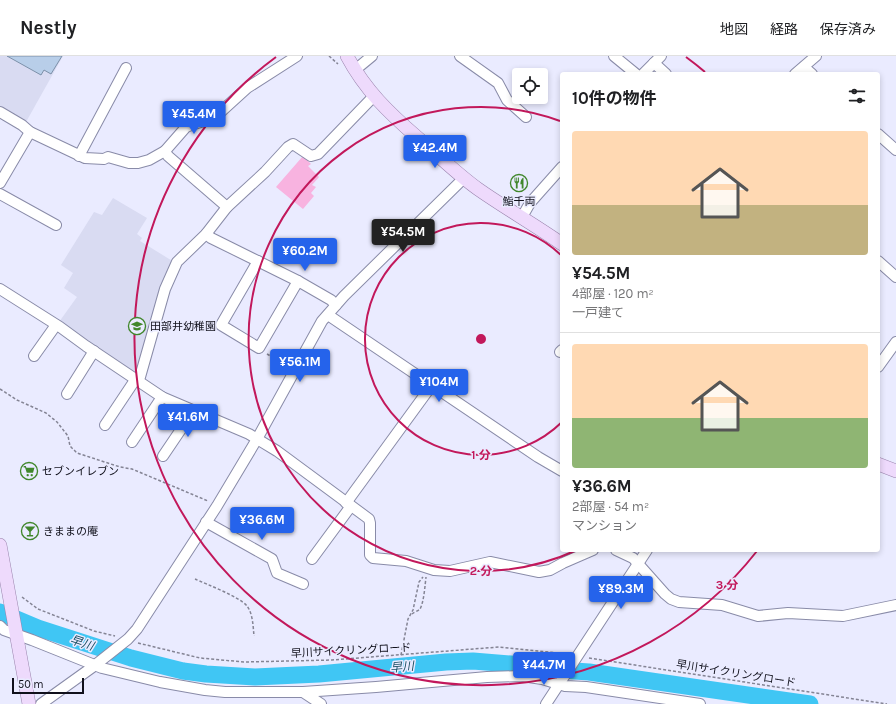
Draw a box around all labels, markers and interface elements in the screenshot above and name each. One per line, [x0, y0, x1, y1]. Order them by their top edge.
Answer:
text: Nestly [20, 17, 77, 39]
text: 地図 [720, 21, 748, 38]
text: 経路 [770, 21, 798, 38]
text: 保存済み [820, 21, 876, 38]
map controls [512, 68, 548, 104]
button: locate [512, 68, 548, 104]
icon: filters [846, 85, 868, 107]
text: 10件の物件 [572, 88, 657, 108]
pin: ¥45.4M [161, 101, 227, 135]
text: ¥45.4M [172, 106, 216, 121]
pin: ¥42.4M [402, 135, 468, 169]
text: ¥42.4M [412, 140, 458, 155]
icon: home [684, 157, 756, 229]
restaurant icon: 鮨千両 [509, 173, 529, 193]
place label: 鮨千両 [503, 195, 536, 208]
pin: ¥54.5M [370, 219, 436, 253]
text: ¥54.5M [381, 224, 425, 239]
pin: ¥60.2M [272, 238, 338, 272]
text: ¥60.2M [282, 243, 328, 258]
text: ¥54.5M [572, 263, 630, 283]
text: 4部屋 · 120 m² [572, 286, 654, 301]
text: 一戸建て [572, 305, 624, 320]
school or university icon: 田部井幼稚園 [127, 316, 147, 336]
place label: 田部井幼稚園 [150, 320, 216, 333]
centre of rings [474, 332, 488, 346]
pin: ¥56.1M [267, 349, 333, 383]
text: ¥56.1M [279, 354, 321, 369]
pin: ¥104M [411, 369, 467, 403]
icon: home [684, 370, 756, 442]
text: ¥104M [419, 374, 459, 389]
pin: ¥41.6M [155, 404, 221, 438]
text: ¥41.6M [167, 409, 209, 424]
text: 1 分 [471, 448, 491, 462]
supermarket icon: セブンイレブン [19, 461, 39, 481]
place label: セブンイレブン [42, 465, 119, 478]
text: ¥36.6M [572, 476, 632, 496]
text: 2部屋 · 54 m² [572, 499, 649, 514]
pin: ¥36.6M [229, 507, 295, 541]
text: ¥36.6M [239, 512, 285, 527]
text: マンション [572, 518, 637, 533]
bar icon: きままの庵 [20, 521, 40, 541]
place label: きままの庵 [43, 525, 98, 538]
text: 2 分 [470, 564, 492, 578]
pin: ¥89.3M [588, 576, 654, 610]
text: 3 分 [716, 578, 738, 592]
text: ¥89.3M [598, 581, 644, 596]
water label: 早川 [68, 633, 97, 654]
street label: 早川サイクリングロード [290, 641, 412, 660]
pin: ¥44.7M [511, 652, 577, 686]
text: ¥44.7M [522, 657, 566, 672]
street label: 早川サイクリングロード [675, 658, 797, 689]
water label: 早川 [389, 659, 417, 675]
scale bar [12, 676, 84, 695]
text: 50 m [18, 678, 44, 691]

